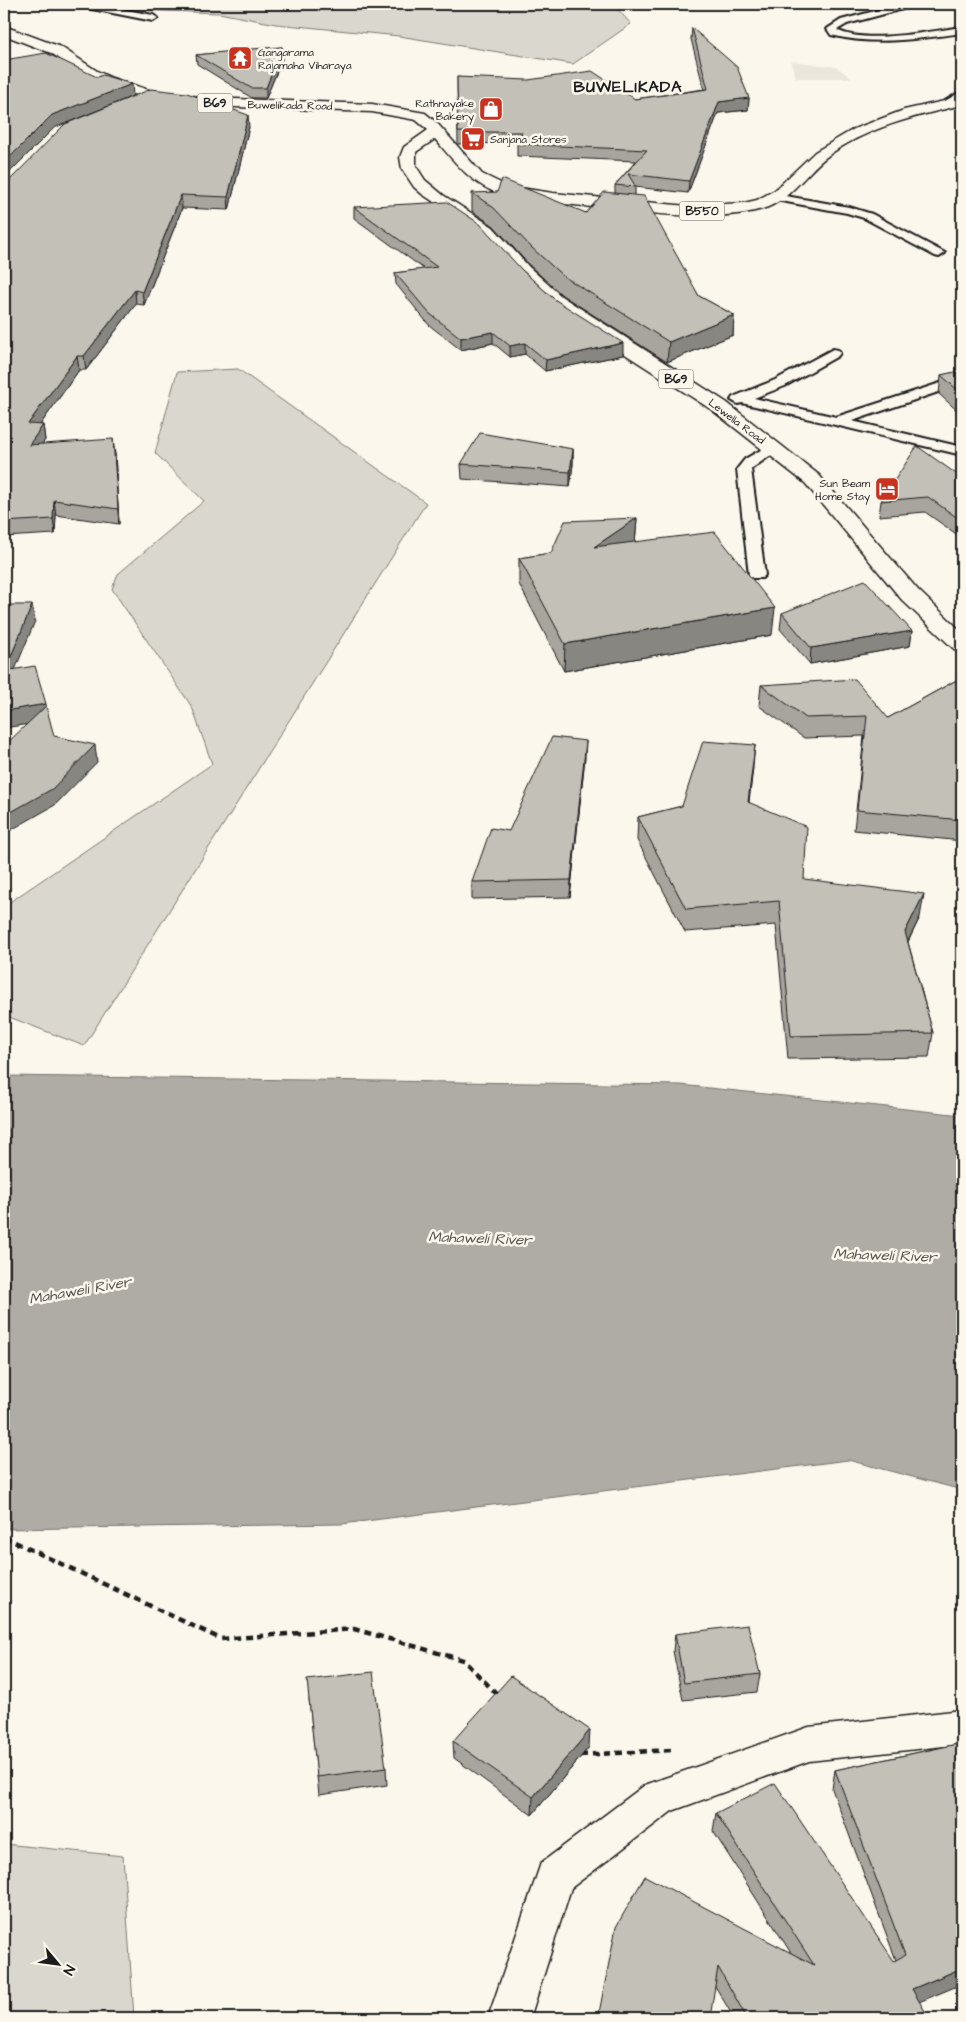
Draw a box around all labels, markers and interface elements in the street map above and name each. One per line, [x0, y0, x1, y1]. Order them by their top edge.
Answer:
temple icon: Gangarama Rajamaha Viharaya [227, 45, 253, 71]
place label: Gangarama Rajamaha Viharaya [258, 45, 352, 74]
district label: BUWELIKADA [574, 76, 682, 98]
road number: B69 [198, 94, 232, 112]
place label: Rathnayake Bakery [415, 96, 474, 125]
shop icon: Rathnayake Bakery [478, 96, 504, 122]
street label: Buwelikada Road [247, 97, 333, 114]
supermarket icon: Sanjana Stores [460, 126, 486, 152]
place label: Sanjana Stores [490, 132, 567, 147]
road number: B550 [680, 202, 724, 220]
road number: B69 [658, 369, 694, 388]
street label: Lewella Road [705, 395, 768, 448]
place label: Sun Beam Home Stay [815, 476, 870, 505]
hotel icon: Sun Beam Home Stay [874, 476, 900, 502]
water label: Mahaweli River [428, 1226, 534, 1251]
water label: Mahaweli River [833, 1243, 939, 1268]
water label: Mahaweli River [27, 1271, 134, 1310]
north arrow [32, 1940, 82, 1990]
text: N [58, 1961, 79, 1979]

